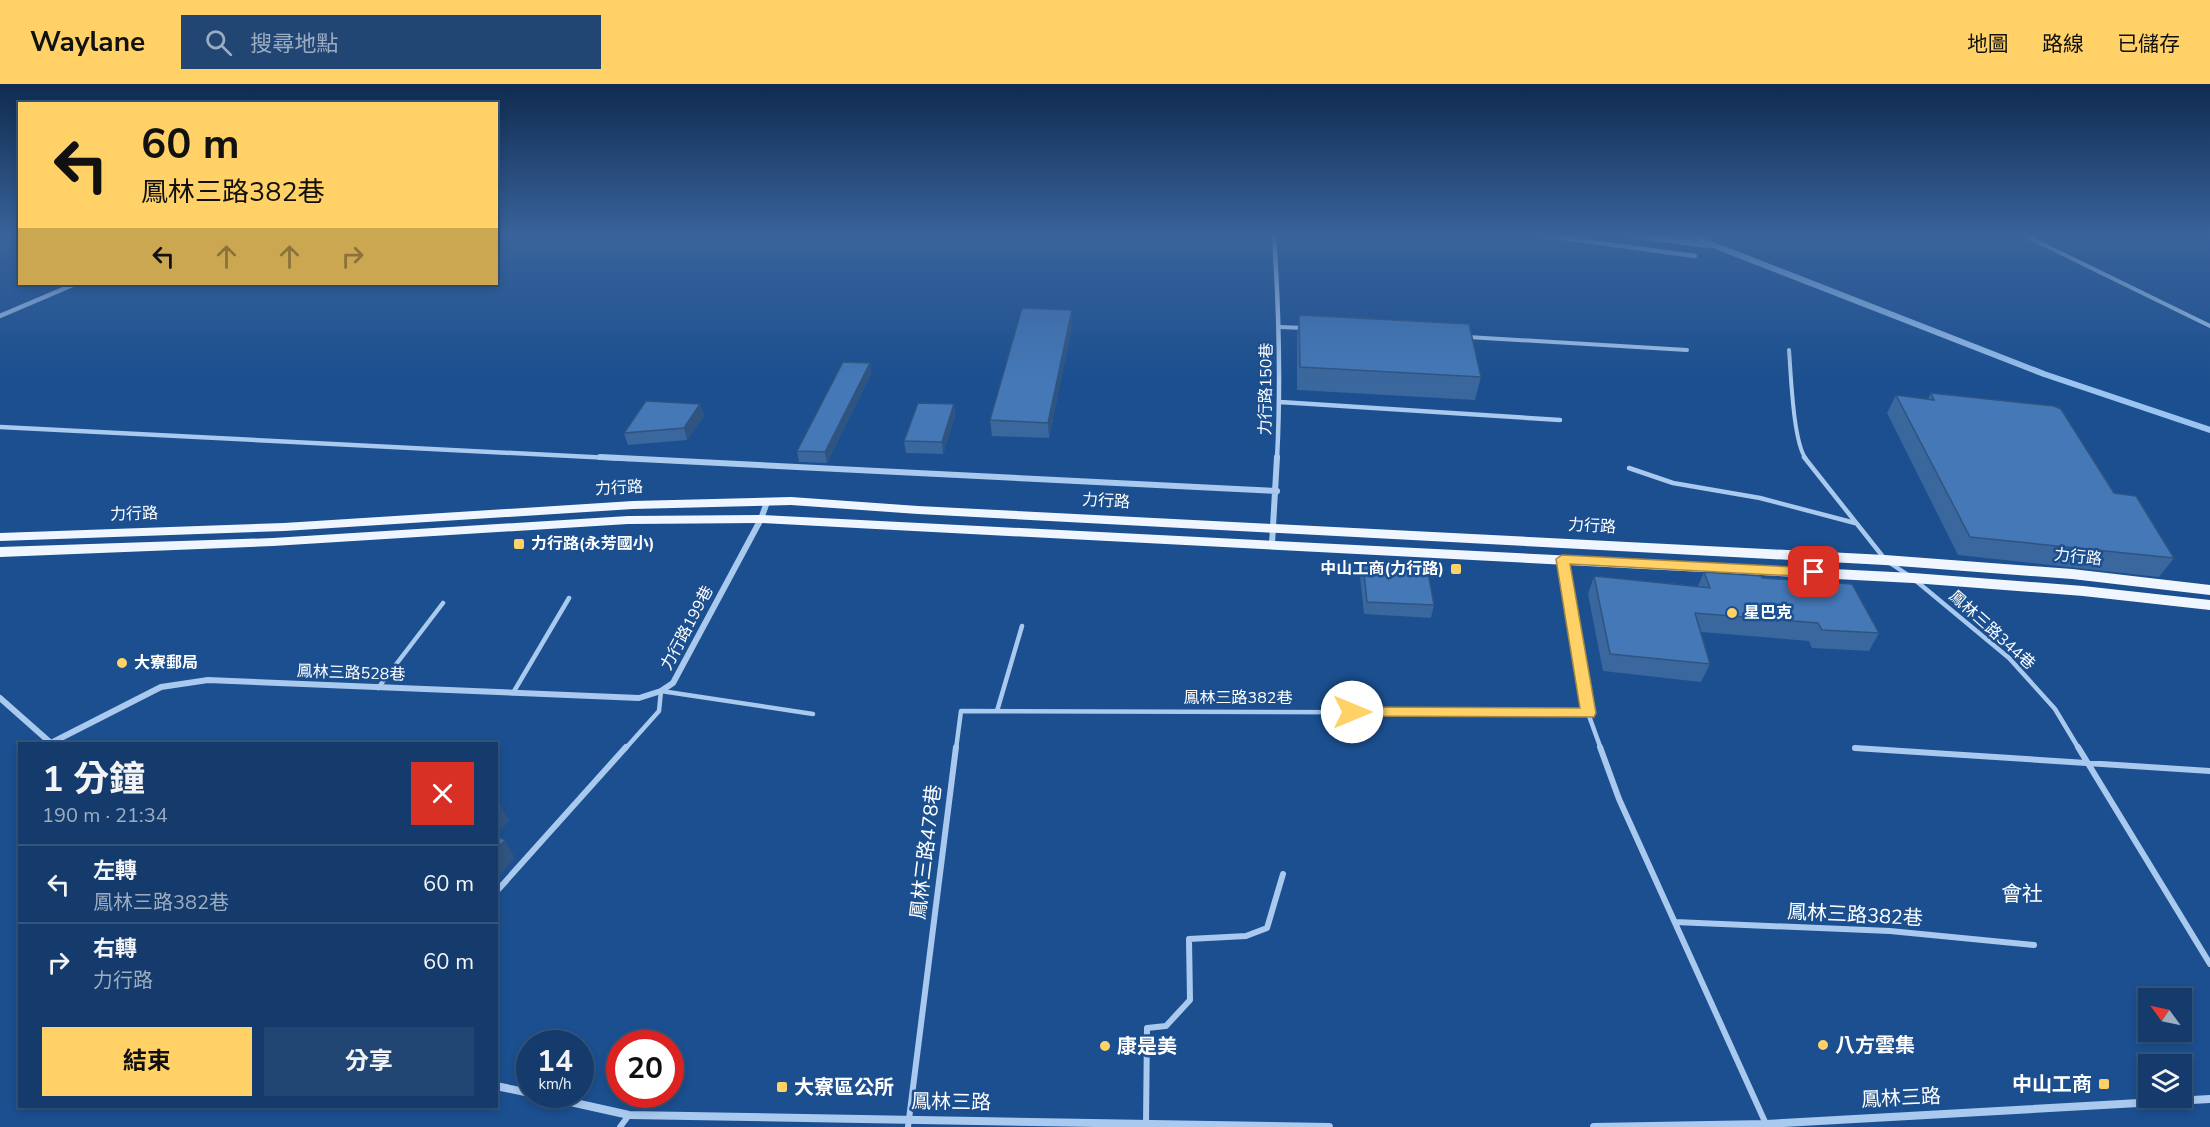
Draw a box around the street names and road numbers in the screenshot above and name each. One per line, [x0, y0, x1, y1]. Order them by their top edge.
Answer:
street label: 力行路150巷 [1254, 342, 1278, 436]
street label: 力行路 [594, 476, 644, 500]
street label: 力行路 [1081, 489, 1131, 513]
street label: 力行路 [110, 502, 158, 526]
street label: 力行路 [1567, 514, 1617, 538]
street label: 力行路 [2053, 544, 2103, 570]
street label: 力行路199巷 [656, 582, 718, 674]
street label: 鳳林三路344巷 [1944, 585, 2040, 675]
street label: 鳳林三路528巷 [296, 660, 406, 686]
street label: 鳳林三路382巷 [1184, 687, 1292, 709]
street label: 鳳林三路478巷 [904, 783, 948, 921]
street label: 鳳林三路382巷 [1786, 898, 1924, 932]
street label: 鳳林三路 [1860, 1082, 1942, 1114]
street label: 鳳林三路 [911, 1088, 991, 1116]

